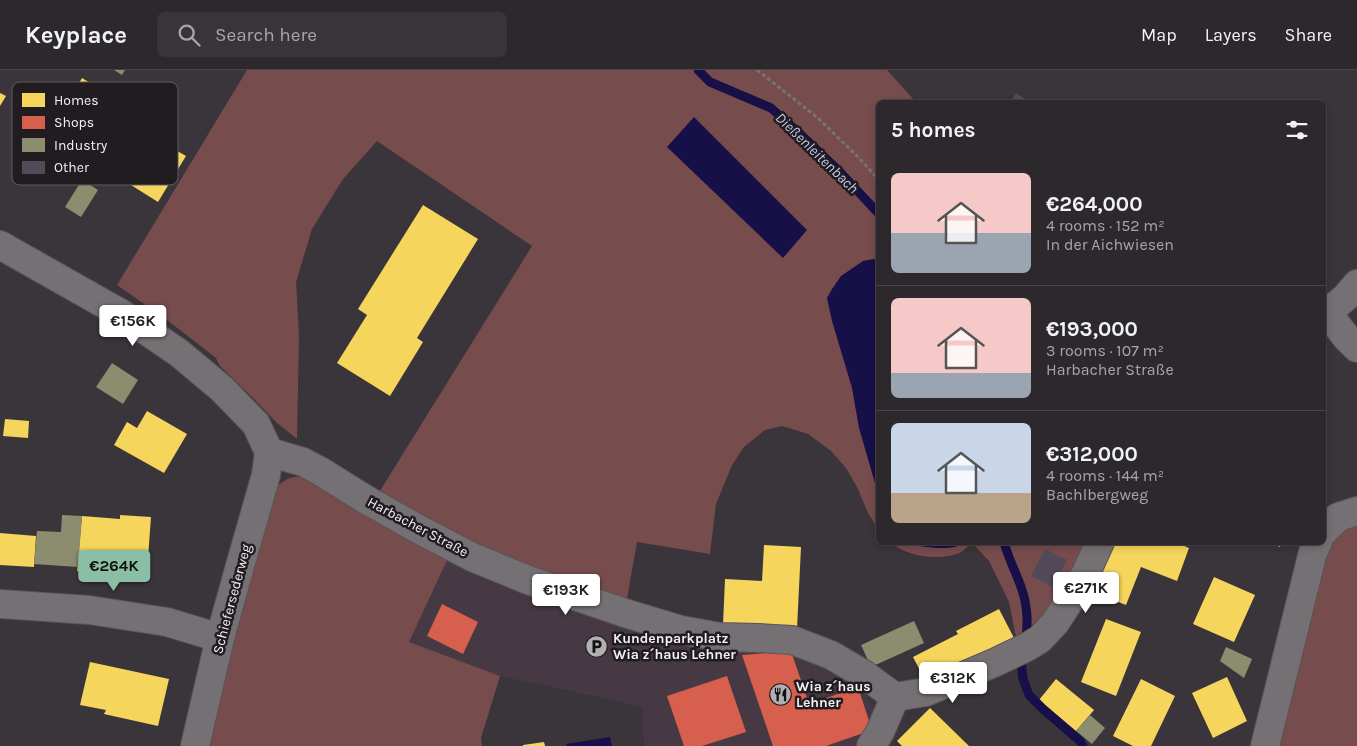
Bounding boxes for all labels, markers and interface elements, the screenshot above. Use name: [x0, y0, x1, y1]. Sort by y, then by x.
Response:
search box: [157, 12, 507, 57]
text: Keyplace: [25, 21, 127, 49]
icon: search: [175, 21, 203, 49]
text: Search here: [215, 24, 317, 46]
text: Map: [1141, 24, 1177, 46]
text: Layers: [1205, 24, 1257, 46]
text: Share: [1285, 24, 1332, 46]
legend: [12, 82, 178, 185]
text: Homes: [54, 92, 99, 109]
water label: Dießenleitenbach: [772, 109, 862, 197]
text: Shops: [54, 114, 94, 131]
icon: filters: [1283, 116, 1311, 144]
text: 5 homes: [891, 118, 976, 142]
text: Industry: [54, 137, 108, 154]
text: Other: [54, 159, 90, 176]
text: €264,000: [1046, 192, 1142, 216]
icon: home: [931, 193, 991, 253]
text: 4 rooms · 152 m²: [1046, 216, 1165, 235]
text: In der Aichwiesen: [1046, 235, 1174, 254]
pin: €156K: [98, 304, 168, 347]
text: €156K: [110, 311, 156, 330]
text: €193,000: [1046, 317, 1138, 341]
icon: home: [931, 318, 991, 378]
text: 3 rooms · 107 m²: [1046, 341, 1164, 360]
text: Harbacher Straße: [1046, 360, 1174, 379]
text: €312,000: [1046, 442, 1138, 466]
icon: home: [931, 443, 991, 503]
text: 4 rooms · 144 m²: [1046, 466, 1164, 485]
text: Bachlbergweg: [1046, 485, 1148, 504]
street label: Harbacher Straße: [365, 493, 471, 561]
street label: Schiefersederweg: [209, 542, 255, 656]
pin: €264K: [79, 550, 149, 592]
text: €264K: [89, 556, 139, 575]
pin: €271K: [1051, 572, 1121, 614]
pin: €193K: [531, 574, 601, 616]
text: €271K: [1064, 578, 1108, 597]
text: €193K: [543, 580, 589, 599]
place label: Kundenparkplatz Wia z´haus Lehner: [613, 630, 736, 663]
parking icon: Kundenparkplatz Wia z´haus Lehner: [585, 634, 609, 658]
pin: €312K: [918, 662, 988, 704]
text: €312K: [930, 668, 976, 687]
place label: Wia z´haus Lehner: [796, 678, 871, 711]
restaurant icon: Wia z´haus Lehner: [768, 682, 792, 706]

